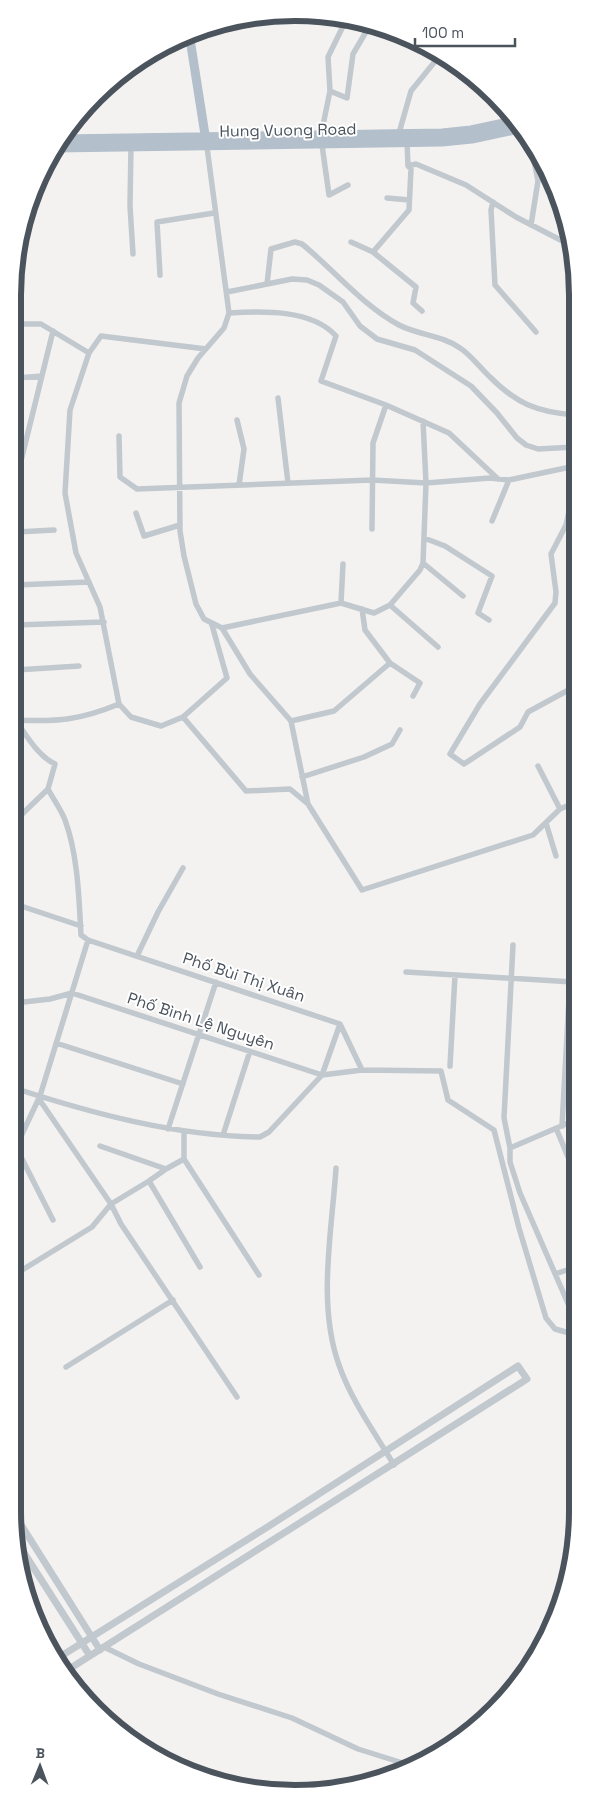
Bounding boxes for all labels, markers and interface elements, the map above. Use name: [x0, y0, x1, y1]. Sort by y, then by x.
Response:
scale bar: [415, 15, 515, 47]
text: 100 m: [422, 23, 464, 42]
street label: Hung Vuong Road: [219, 118, 357, 142]
street label: Phố Bùi Thị Xuân: [180, 947, 308, 1007]
street label: Phố Bình Lệ Nguyên: [125, 987, 277, 1055]
north arrow: [15, 1741, 65, 1791]
text: B: [35, 1744, 45, 1762]

